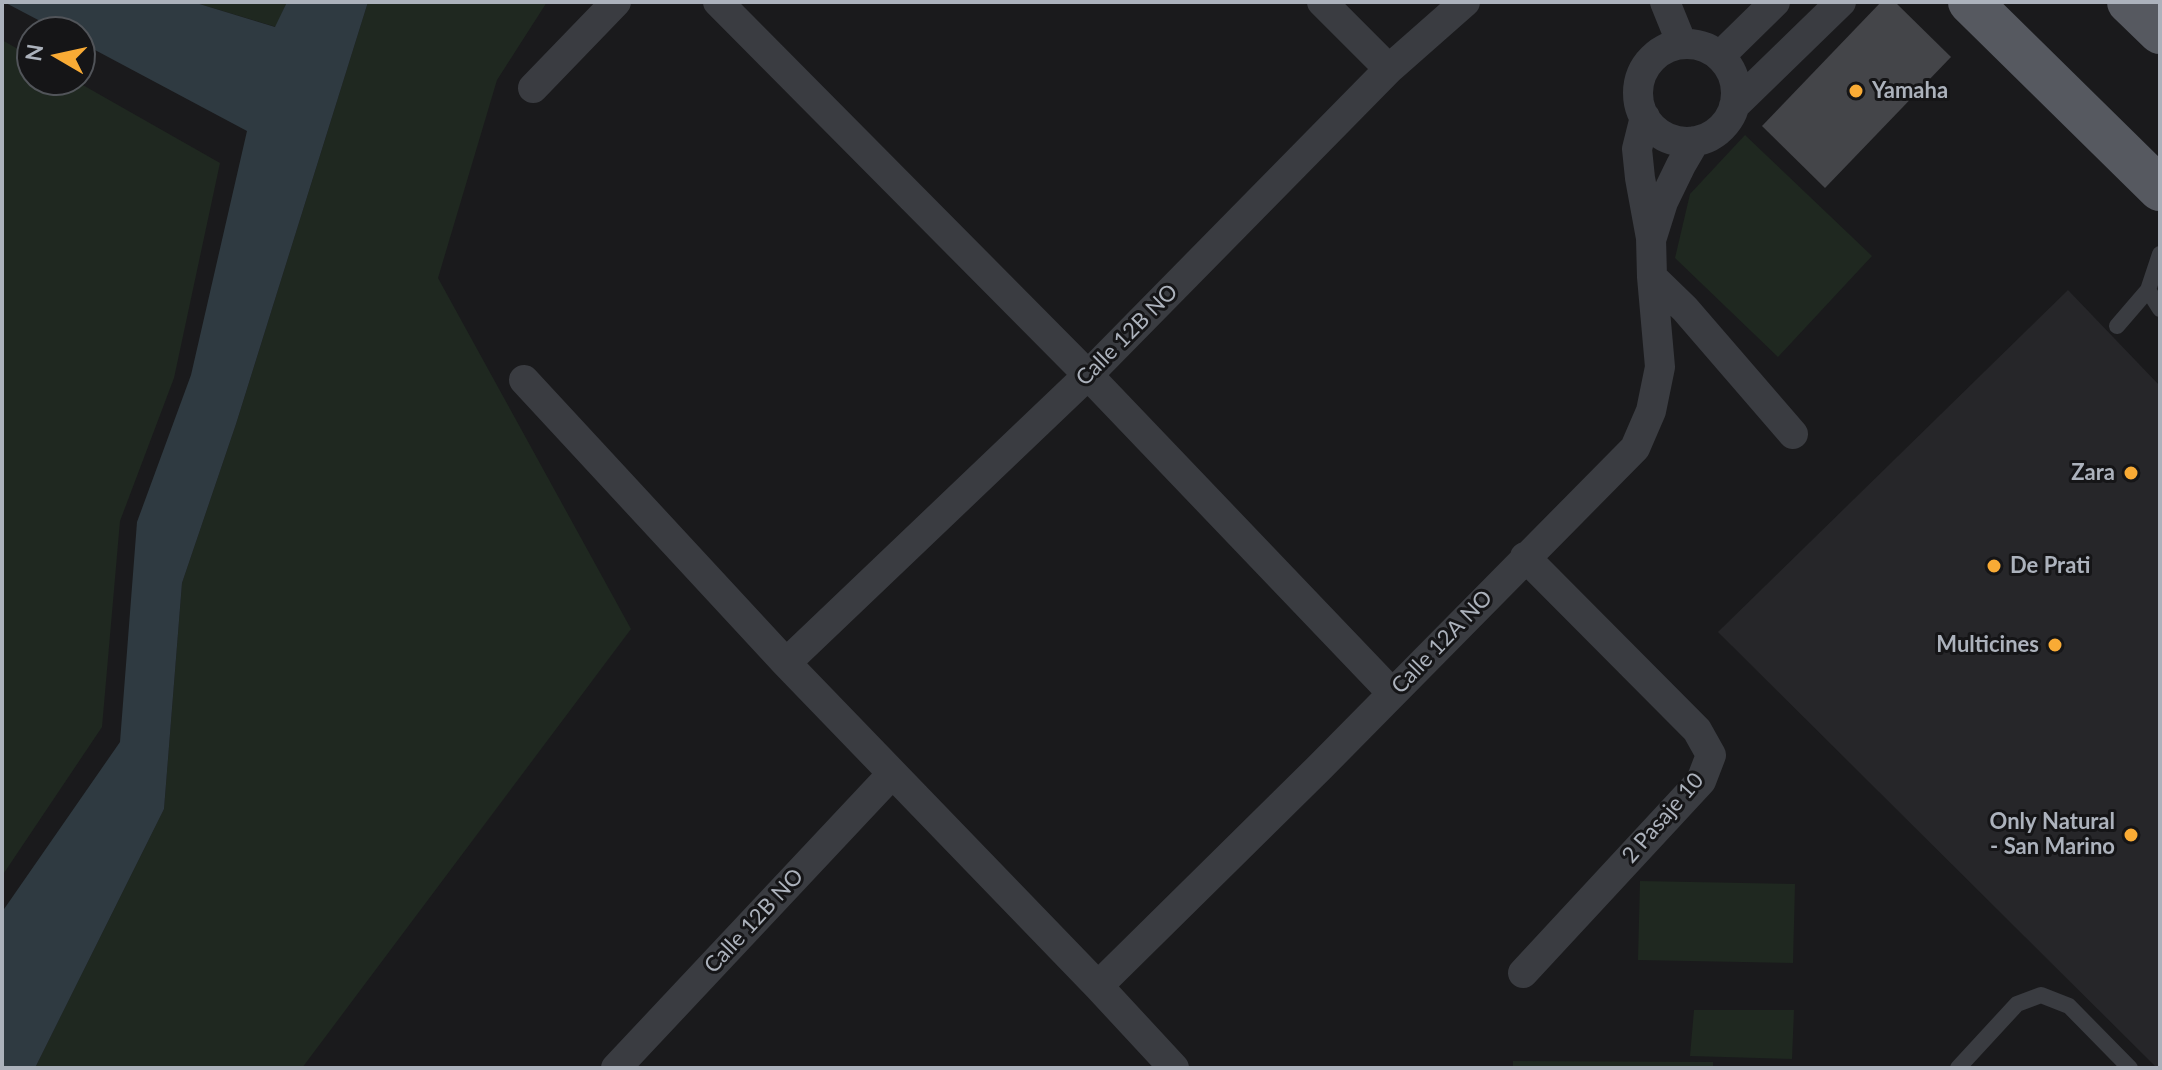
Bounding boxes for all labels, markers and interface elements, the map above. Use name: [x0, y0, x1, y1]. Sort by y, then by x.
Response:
north arrow: [16, 16, 96, 96]
text: N: [19, 42, 48, 63]
place label: Yamaha: [1872, 78, 1948, 104]
marker: Yamaha: [1847, 82, 1865, 100]
street label: Calle 12B NO: [1071, 279, 1183, 391]
place label: Zara: [2071, 460, 2115, 486]
marker: Zara: [2122, 464, 2140, 482]
place label: De Prati: [2010, 553, 2090, 579]
marker: De Prati: [1985, 557, 2003, 575]
street label: Calle 12A NO: [1386, 585, 1498, 699]
place label: Multicines: [1936, 632, 2039, 658]
marker: Multicines: [2046, 636, 2064, 654]
street label: 2 Pasaje 10: [1617, 768, 1709, 868]
place label: Only Natural - San Marino: [1990, 809, 2115, 860]
marker: Only Natural - San Marino: [2122, 826, 2140, 844]
street label: Calle 12B NO: [699, 863, 809, 979]

